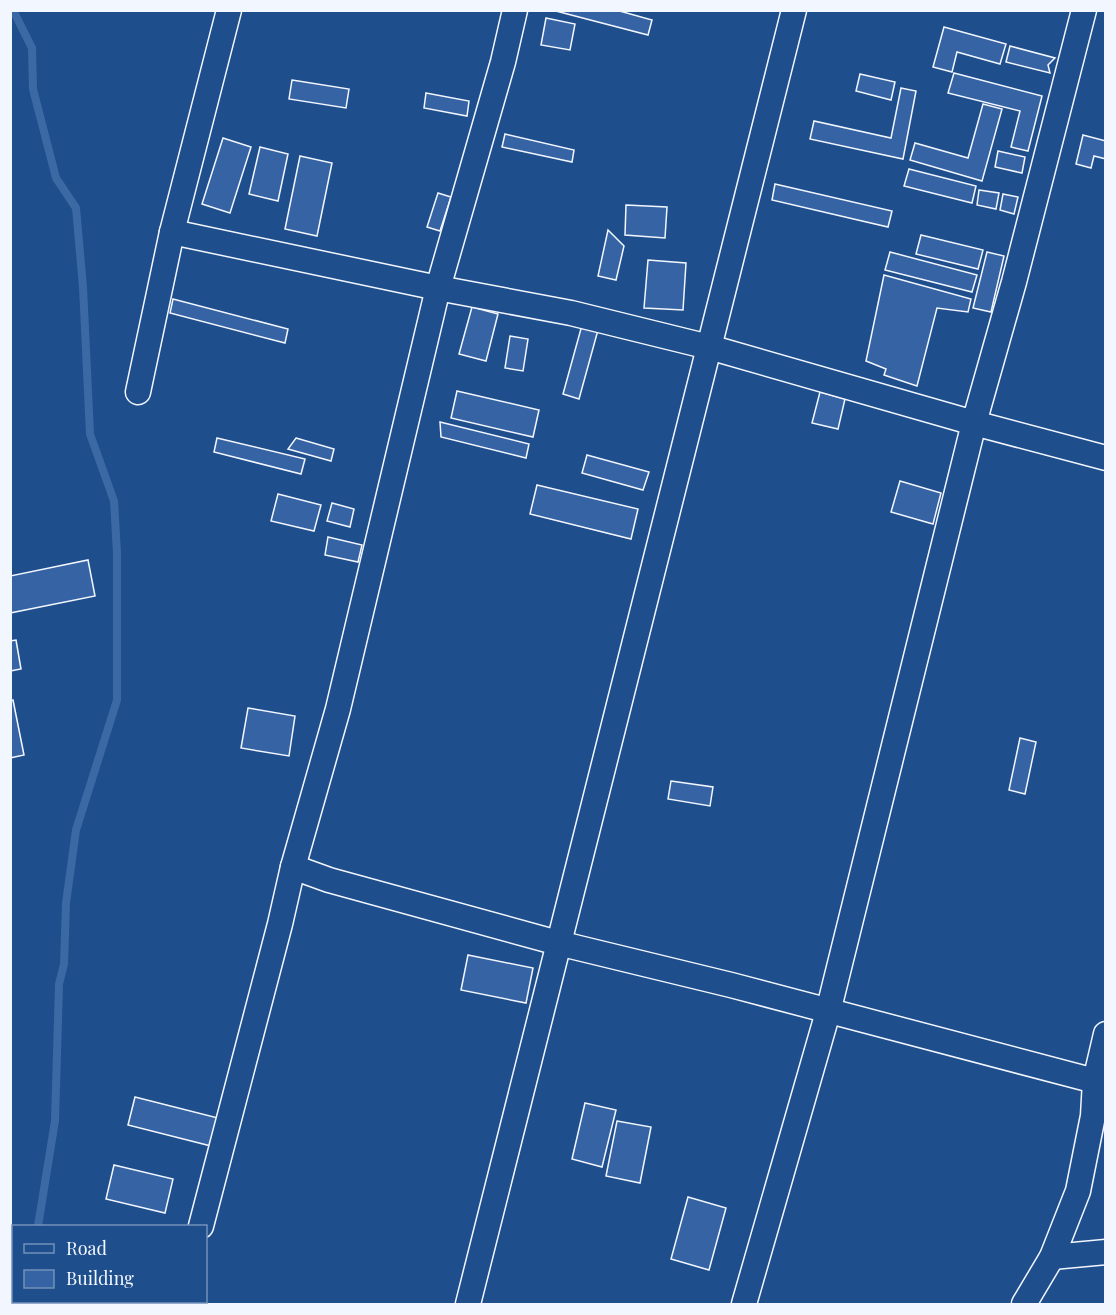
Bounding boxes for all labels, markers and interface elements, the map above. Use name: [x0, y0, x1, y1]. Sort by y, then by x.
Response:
legend: [12, 1225, 207, 1303]
text: Road: [66, 1236, 107, 1260]
text: Building: [66, 1266, 134, 1290]

